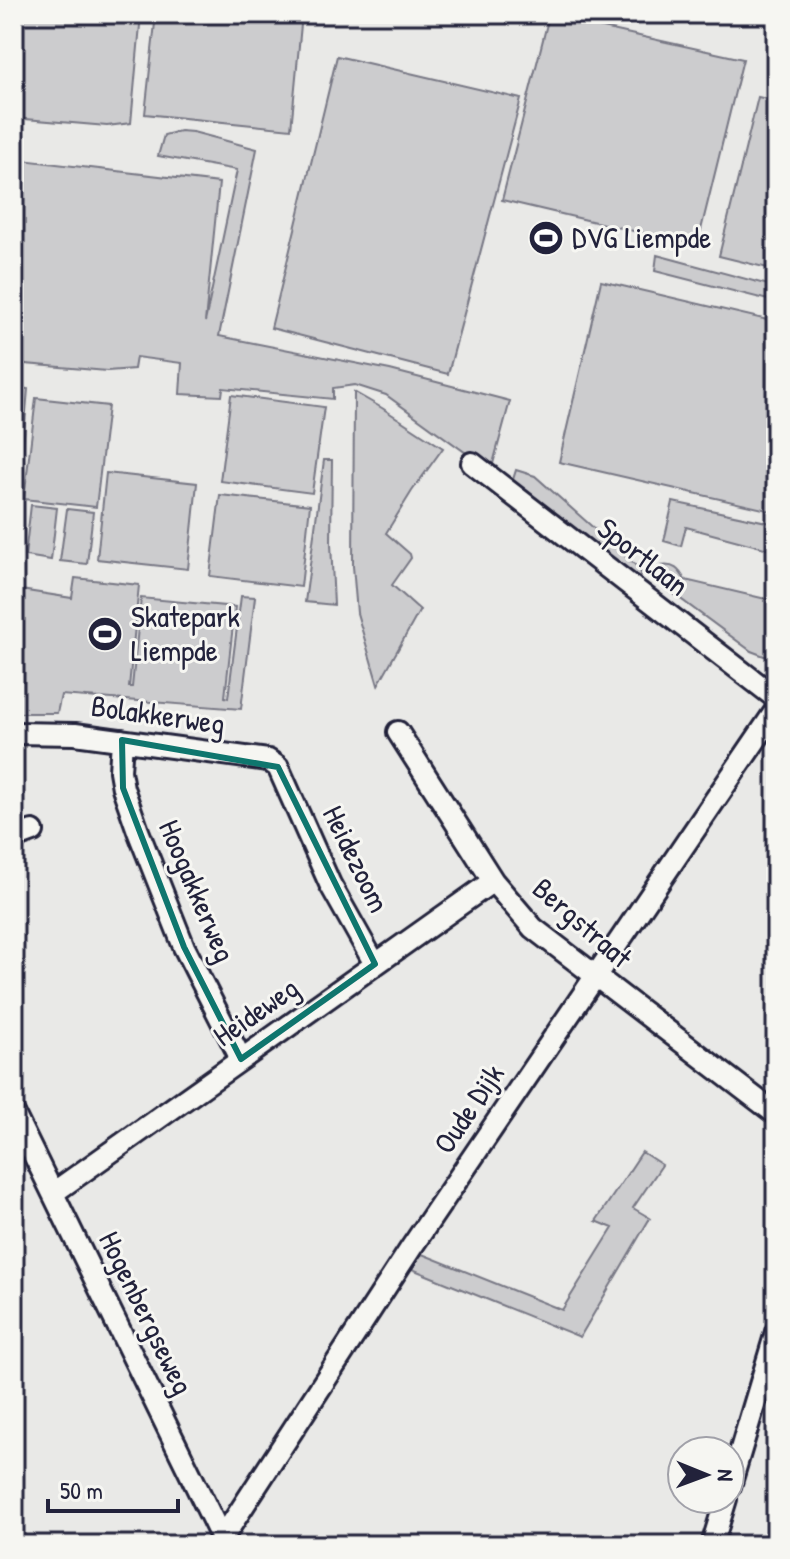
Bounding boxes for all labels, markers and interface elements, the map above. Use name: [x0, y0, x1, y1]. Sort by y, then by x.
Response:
place label: DVG Liempde: [572, 217, 711, 257]
sports icon: DVG Liempde: [527, 219, 565, 257]
street label: Sportlaan: [590, 508, 698, 604]
place label: Skatepark Liempde: [131, 596, 240, 670]
sports icon: Skatepark Liempde: [86, 615, 124, 653]
street label: Bolakkerweg: [89, 685, 228, 743]
street label: Heidezoom: [314, 799, 400, 918]
street label: Hoogakkerweg: [150, 813, 246, 968]
street label: Bergstraat: [525, 868, 641, 977]
street label: Heideweg: [205, 967, 306, 1055]
street label: Oude Dijk: [424, 1056, 513, 1161]
street label: Hogenbergseweg: [90, 1224, 204, 1401]
north arrow: [666, 1435, 746, 1515]
scale bar: [48, 1463, 178, 1513]
text: N: [711, 1469, 741, 1482]
text: 50 m: [60, 1474, 103, 1506]

